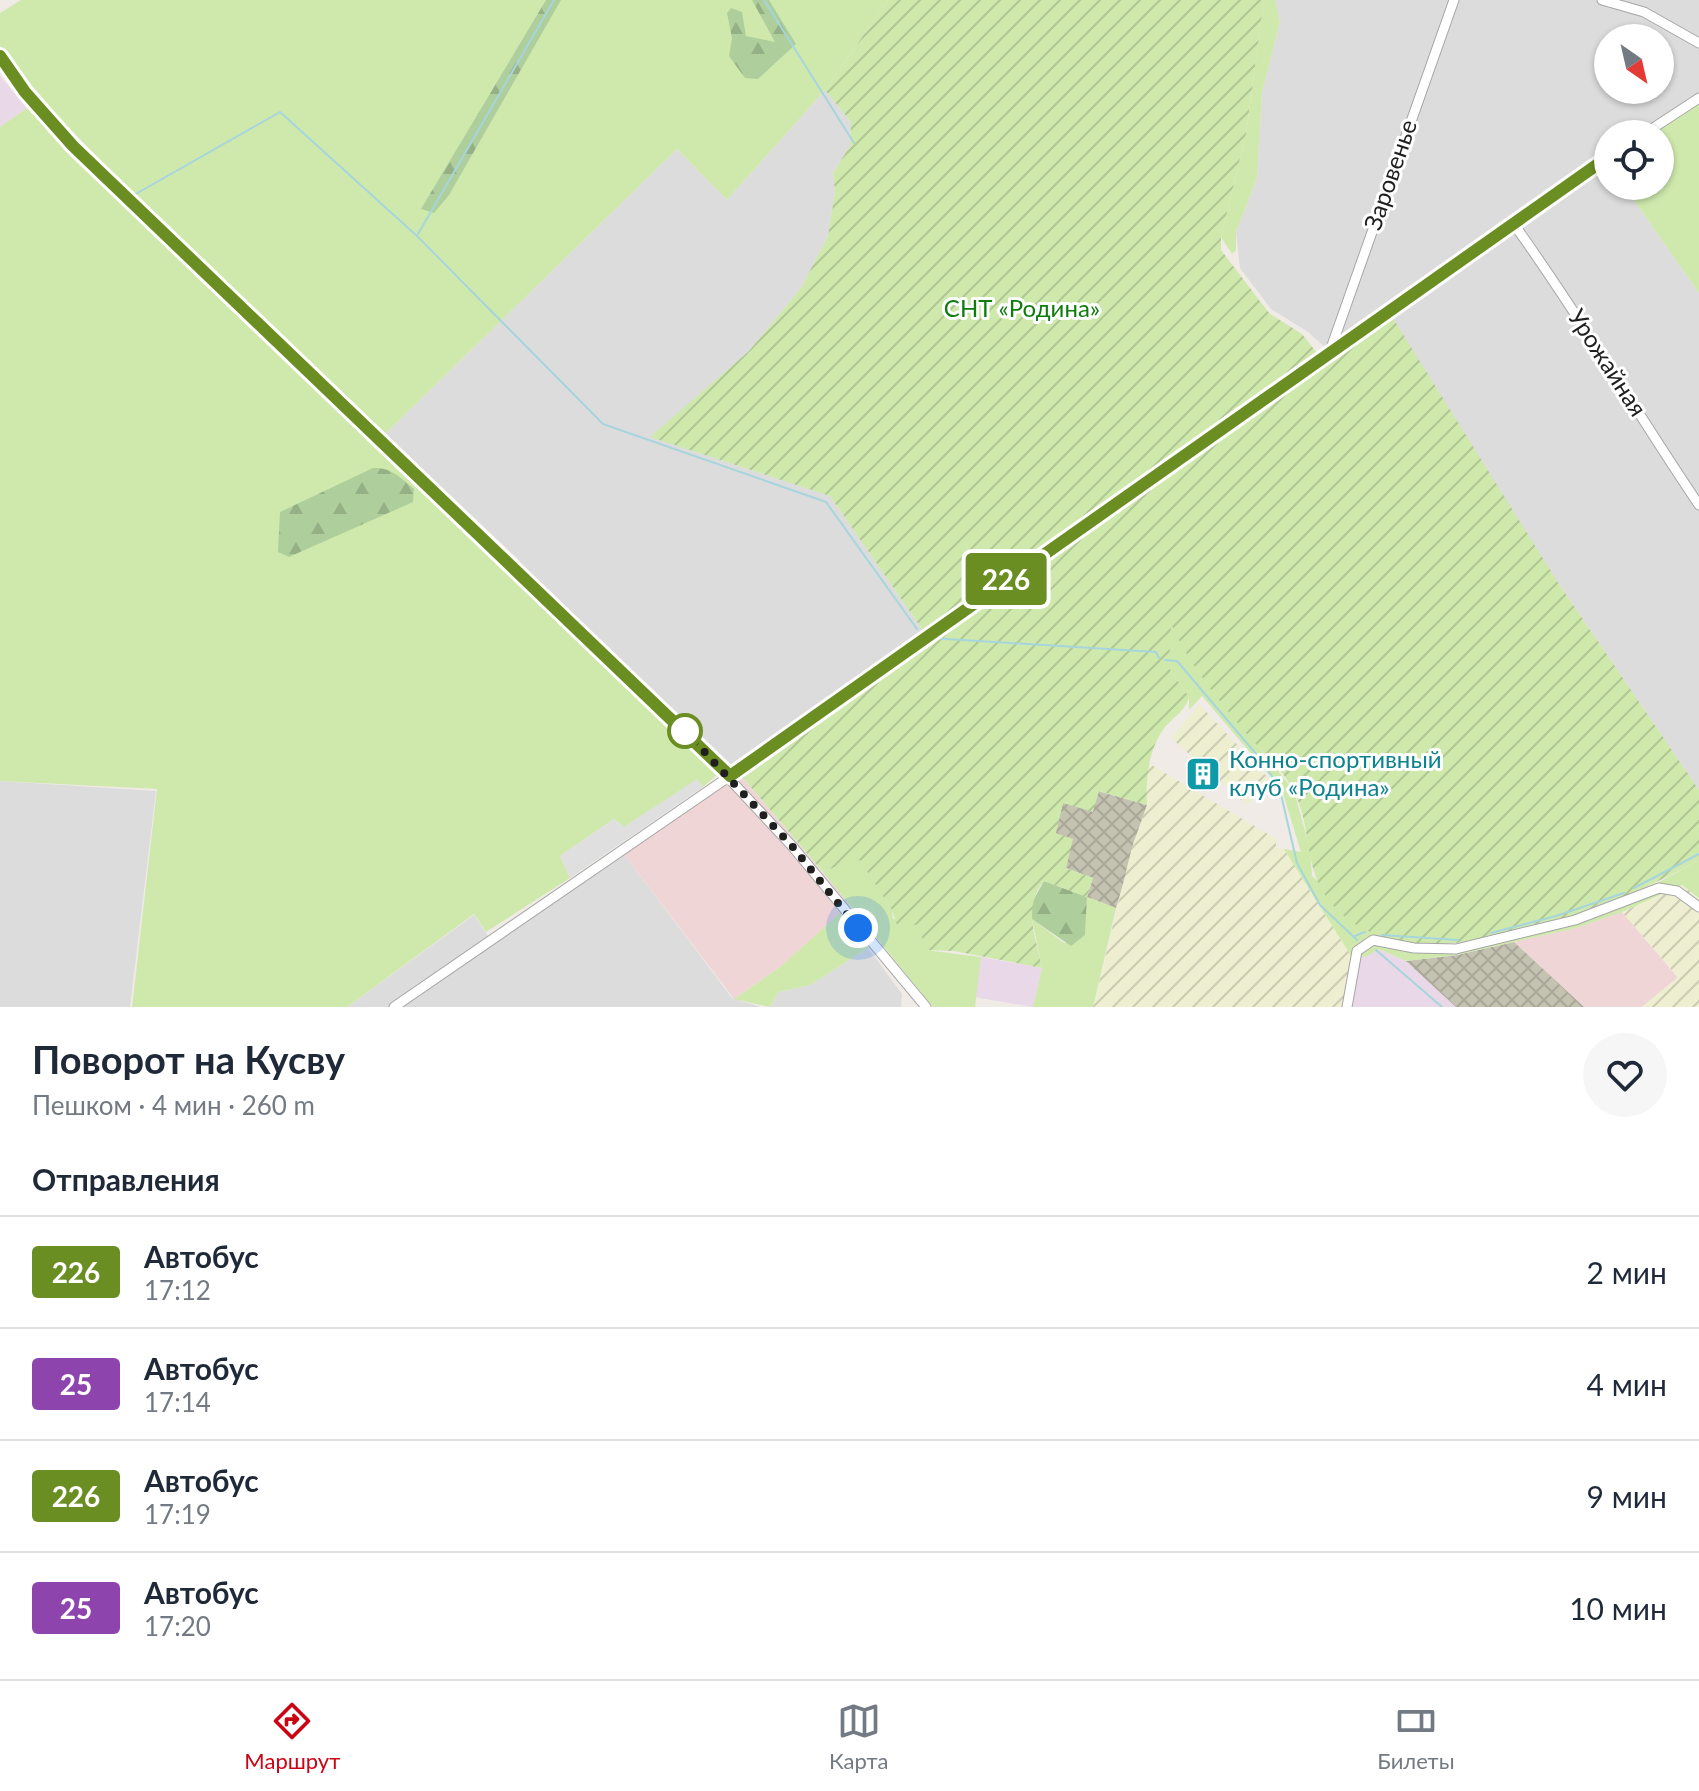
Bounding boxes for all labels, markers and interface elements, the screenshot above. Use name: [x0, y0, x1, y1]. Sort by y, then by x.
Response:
north arrow: [1594, 24, 1674, 104]
map controls: [1594, 24, 1674, 200]
street label: Заровенье: [1357, 115, 1422, 234]
button: locate: [1594, 120, 1674, 200]
park label: СНТ «Родина»: [944, 293, 1100, 322]
street label: Урожайная: [1563, 303, 1654, 421]
line badge: 226: [960, 553, 1052, 605]
text: 226: [982, 562, 1030, 596]
unlabelled marker: [668, 714, 702, 748]
place label: Конно-спортивный клуб «Родина»: [1229, 744, 1442, 801]
building icon: Конно-спортивный клуб «Родина»: [1184, 755, 1222, 793]
your location: [838, 908, 878, 948]
button: heart: [1583, 1033, 1667, 1117]
text: Поворот на Кусву: [32, 1036, 345, 1082]
text: Пешком · 4 мин · 260 m: [32, 1089, 315, 1121]
text: Отправления: [32, 1161, 220, 1197]
text: Автобус: [144, 1238, 259, 1274]
text: 2 мин: [1587, 1254, 1667, 1290]
text: 226: [52, 1255, 100, 1289]
text: 17:12: [144, 1274, 211, 1306]
text: Автобус: [144, 1350, 259, 1386]
text: 4 мин: [1587, 1366, 1667, 1402]
text: 25: [60, 1367, 92, 1401]
text: 17:14: [144, 1386, 211, 1418]
text: Автобус: [144, 1462, 259, 1498]
text: 9 мин: [1587, 1478, 1667, 1514]
text: 226: [52, 1479, 100, 1513]
text: 17:19: [144, 1498, 211, 1530]
text: Автобус: [144, 1574, 259, 1610]
text: 10 мин: [1569, 1590, 1667, 1626]
text: 25: [60, 1591, 92, 1625]
text: 17:20: [144, 1610, 211, 1642]
tab: Маршрут: [244, 1699, 340, 1774]
tab: Карта: [829, 1699, 888, 1774]
tab: Билеты: [1377, 1699, 1455, 1774]

